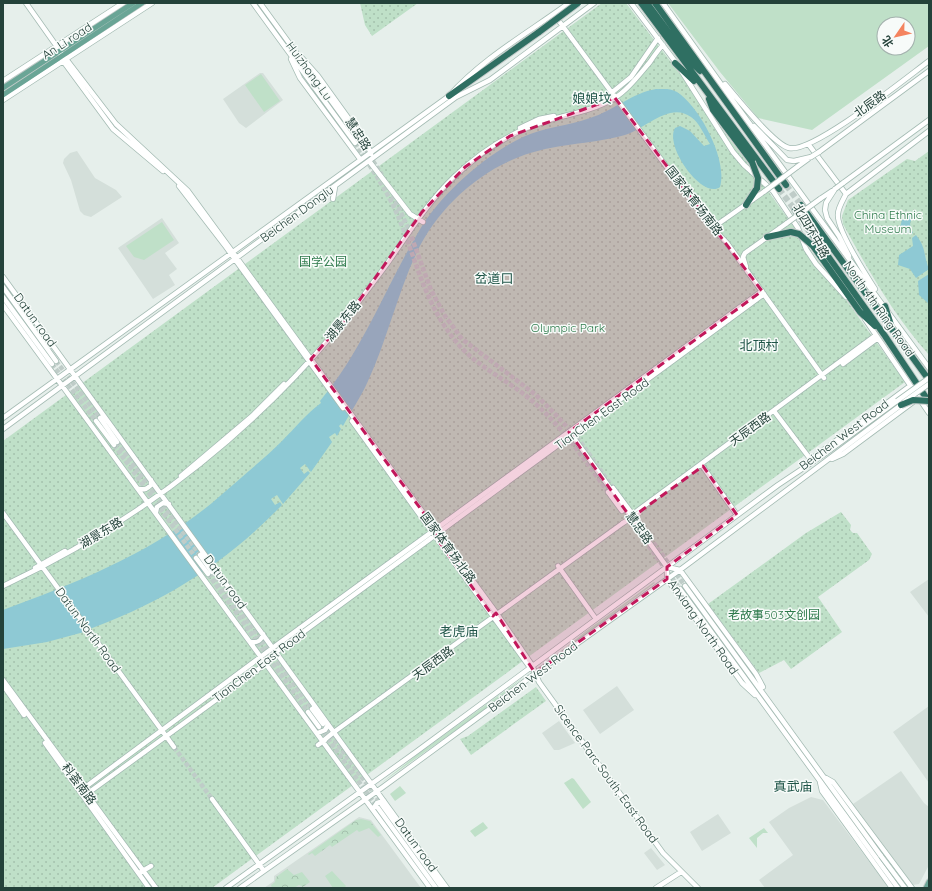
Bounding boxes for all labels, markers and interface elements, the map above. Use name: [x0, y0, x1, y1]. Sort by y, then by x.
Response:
north arrow: [876, 16, 916, 56]
street label: An Li road: [39, 19, 94, 62]
text: 北: [879, 33, 897, 50]
street label: Huizhong Lu: [283, 38, 336, 103]
street label: 北辰路: [851, 87, 889, 120]
district label: 娘娘坟: [572, 90, 612, 106]
street label: 慧忠路: [342, 115, 375, 153]
street label: 国家体育场南路: [663, 163, 726, 238]
street label: Beichen Donglu: [257, 182, 336, 245]
street label: 北四环中路: [790, 201, 833, 260]
park label: China Ethnic Museum: [854, 207, 922, 236]
park label: 国学公园: [299, 254, 347, 269]
street label: North 4th Ring Road: [841, 258, 918, 359]
district label: 岔道口: [474, 270, 514, 286]
street label: Datun road: [11, 290, 60, 350]
street label: 湖景东路: [322, 297, 364, 344]
park label: Olympic Park: [531, 320, 605, 335]
district label: 北顶村: [739, 337, 779, 353]
street label: TianChen East Road: [552, 374, 652, 453]
street label: Beichen West Road: [796, 396, 891, 473]
street label: 天辰西路: [726, 408, 774, 449]
street label: 国家体育场北路: [418, 509, 479, 586]
street label: 慧忠路: [623, 509, 656, 547]
street label: 湖景东路: [76, 514, 125, 551]
street label: Datun road: [201, 552, 250, 612]
street label: Anxiang North Road: [665, 576, 742, 677]
street label: Datun North Road: [52, 584, 124, 675]
park label: 老故事503文创园: [728, 607, 820, 622]
district label: 老虎庙: [439, 623, 479, 639]
street label: TianChen East Road: [209, 626, 308, 705]
street label: Beichen West Road: [485, 638, 580, 715]
street label: 天辰西路: [409, 642, 457, 683]
street label: Sicence Parc South, East Road: [551, 701, 662, 846]
street label: 科荟南路: [59, 760, 100, 807]
district label: 真武庙: [773, 778, 813, 794]
street label: Datun road: [392, 815, 441, 875]

